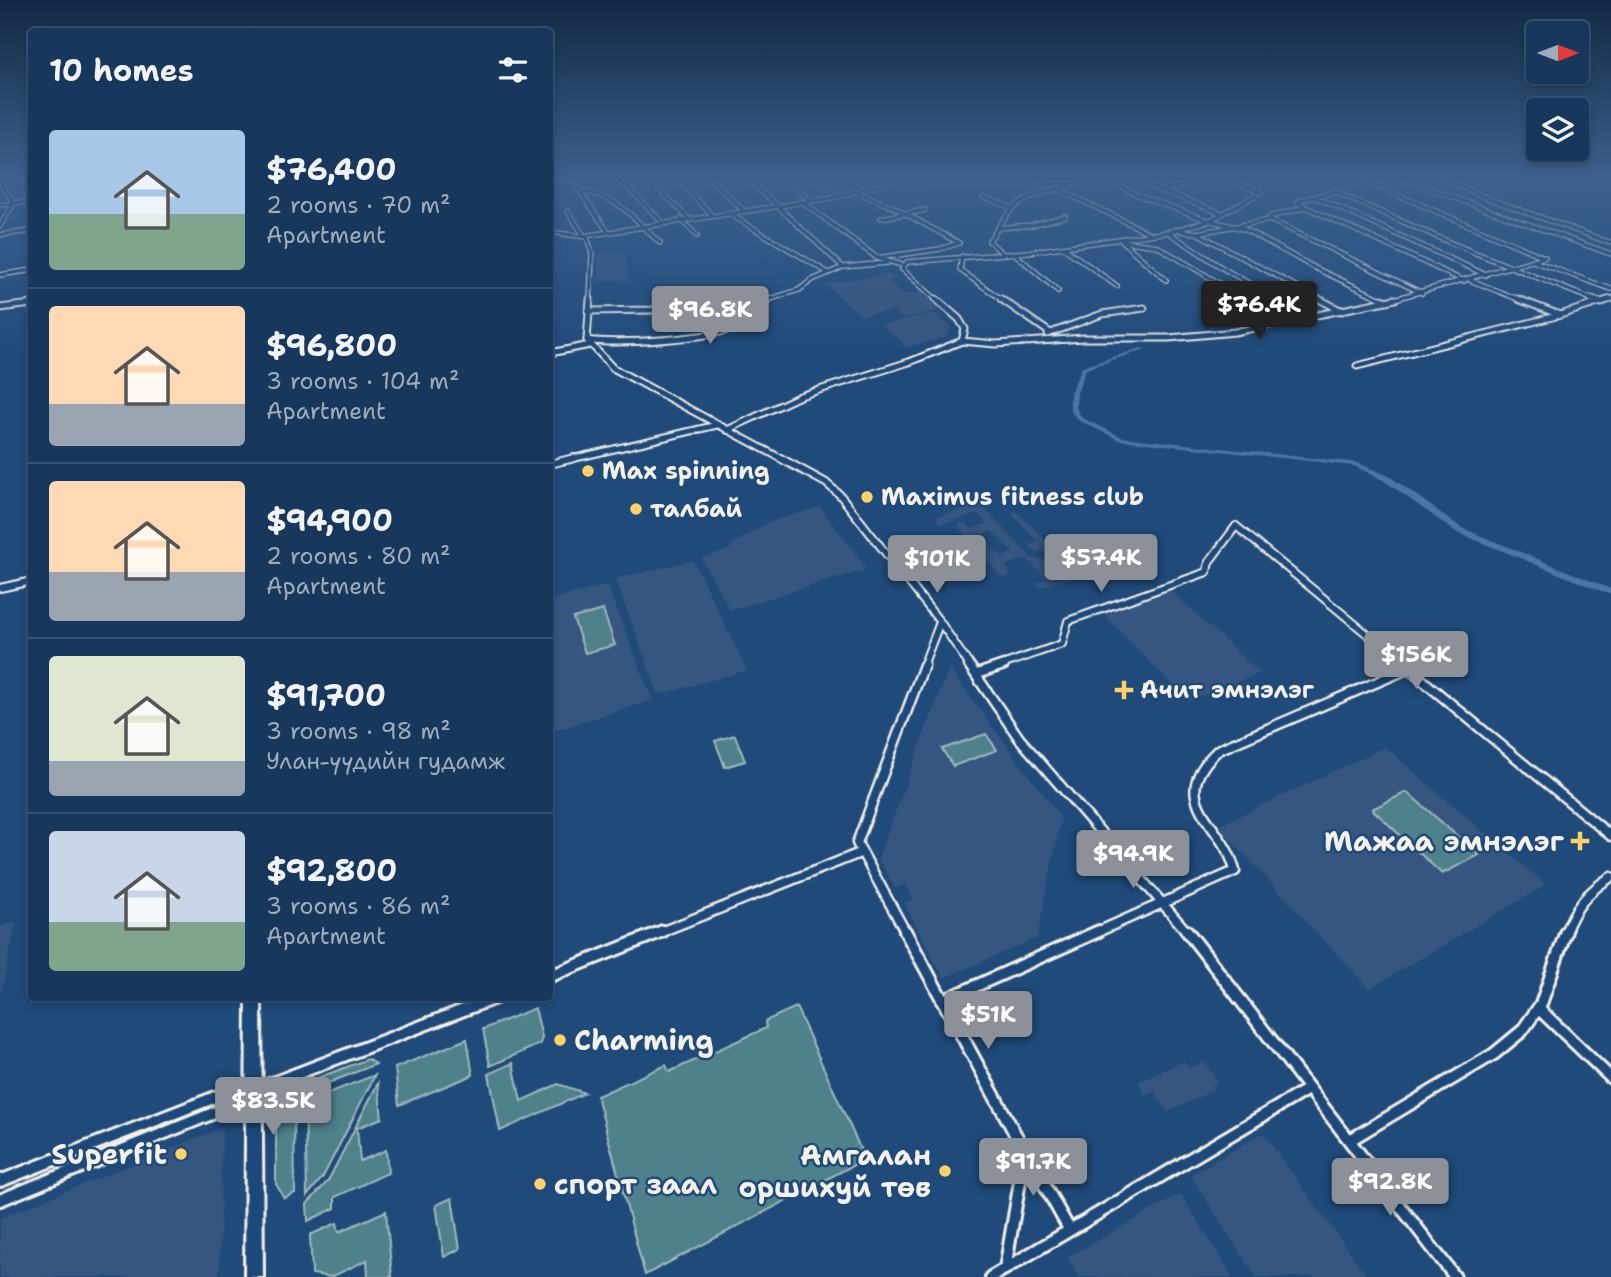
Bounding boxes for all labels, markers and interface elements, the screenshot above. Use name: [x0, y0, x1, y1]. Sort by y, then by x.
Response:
north arrow: [1526, 21, 1589, 84]
map controls: [1526, 21, 1589, 161]
text: 10 homes: [49, 50, 194, 91]
icon: filters: [494, 51, 532, 89]
button: layers: [1526, 98, 1589, 161]
text: $76,400: [266, 149, 397, 190]
icon: home: [105, 158, 189, 242]
text: 2 rooms · 70 m²: [266, 190, 451, 220]
text: Apartment: [266, 220, 386, 250]
pin: $76.4K: [1202, 282, 1316, 341]
pin: $96.8K: [653, 286, 767, 346]
text: $76.4K: [1217, 289, 1301, 319]
text: $96.8K: [668, 294, 752, 324]
text: $96,800: [266, 325, 397, 366]
icon: home: [105, 334, 189, 418]
text: 3 rooms · 104 m²: [266, 366, 459, 396]
text: Apartment: [266, 396, 386, 426]
place label: Max spinning: [602, 455, 770, 487]
marker: Max spinning: [580, 463, 596, 479]
place label: Maximus fitness club: [881, 481, 1144, 513]
marker: Maximus fitness club: [859, 489, 875, 505]
place label: талбай: [650, 493, 743, 525]
text: $94,900: [266, 500, 393, 541]
marker: талбай: [628, 501, 644, 517]
icon: home: [105, 509, 189, 593]
pin: $57.4K: [1044, 534, 1158, 594]
pin: $101K: [888, 536, 986, 595]
text: 2 rooms · 80 m²: [266, 541, 451, 571]
text: $57.4K: [1060, 542, 1142, 572]
text: $101K: [904, 543, 970, 573]
text: Apartment: [266, 571, 386, 601]
pin: $156K: [1367, 632, 1465, 691]
text: $156K: [1380, 639, 1452, 669]
place label: Ачит эмнэлэг: [1140, 674, 1315, 706]
text: $91,700: [266, 675, 386, 716]
marker: Ачит эмнэлэг: [1114, 680, 1134, 700]
icon: home: [105, 684, 189, 768]
text: 3 rooms · 98 m²: [266, 716, 451, 746]
text: Улан-үүдийн гудамж: [266, 746, 505, 776]
place label: Maжаа эмнэлэг: [1324, 822, 1565, 860]
pin: $94.9K: [1076, 830, 1190, 890]
marker: Maжаа эмнэлэг: [1570, 831, 1590, 851]
text: $94.9K: [1092, 838, 1174, 868]
text: $92,800: [266, 850, 397, 891]
icon: home: [105, 859, 189, 943]
text: 3 rooms · 86 m²: [266, 891, 451, 921]
text: Apartment: [266, 921, 386, 951]
pin: $51K: [947, 992, 1029, 1051]
text: $51K: [960, 999, 1016, 1029]
place label: Charming: [574, 1021, 714, 1059]
marker: Charming: [552, 1032, 568, 1048]
pin: $83.5K: [216, 1078, 330, 1137]
text: $83.5K: [231, 1085, 315, 1115]
place label: Superfit: [51, 1135, 167, 1173]
place label: Амгалан оршихуй төв: [739, 1136, 931, 1206]
pin: $91.7K: [976, 1138, 1090, 1198]
marker: Superfit: [173, 1146, 189, 1162]
text: $91.7K: [995, 1146, 1071, 1176]
pin: $92.8K: [1333, 1158, 1447, 1218]
marker: Амгалан оршихуй төв: [937, 1163, 953, 1179]
place label: спорт заал: [554, 1165, 717, 1203]
text: $92.8K: [1348, 1166, 1432, 1196]
marker: спорт заал: [532, 1176, 548, 1192]

